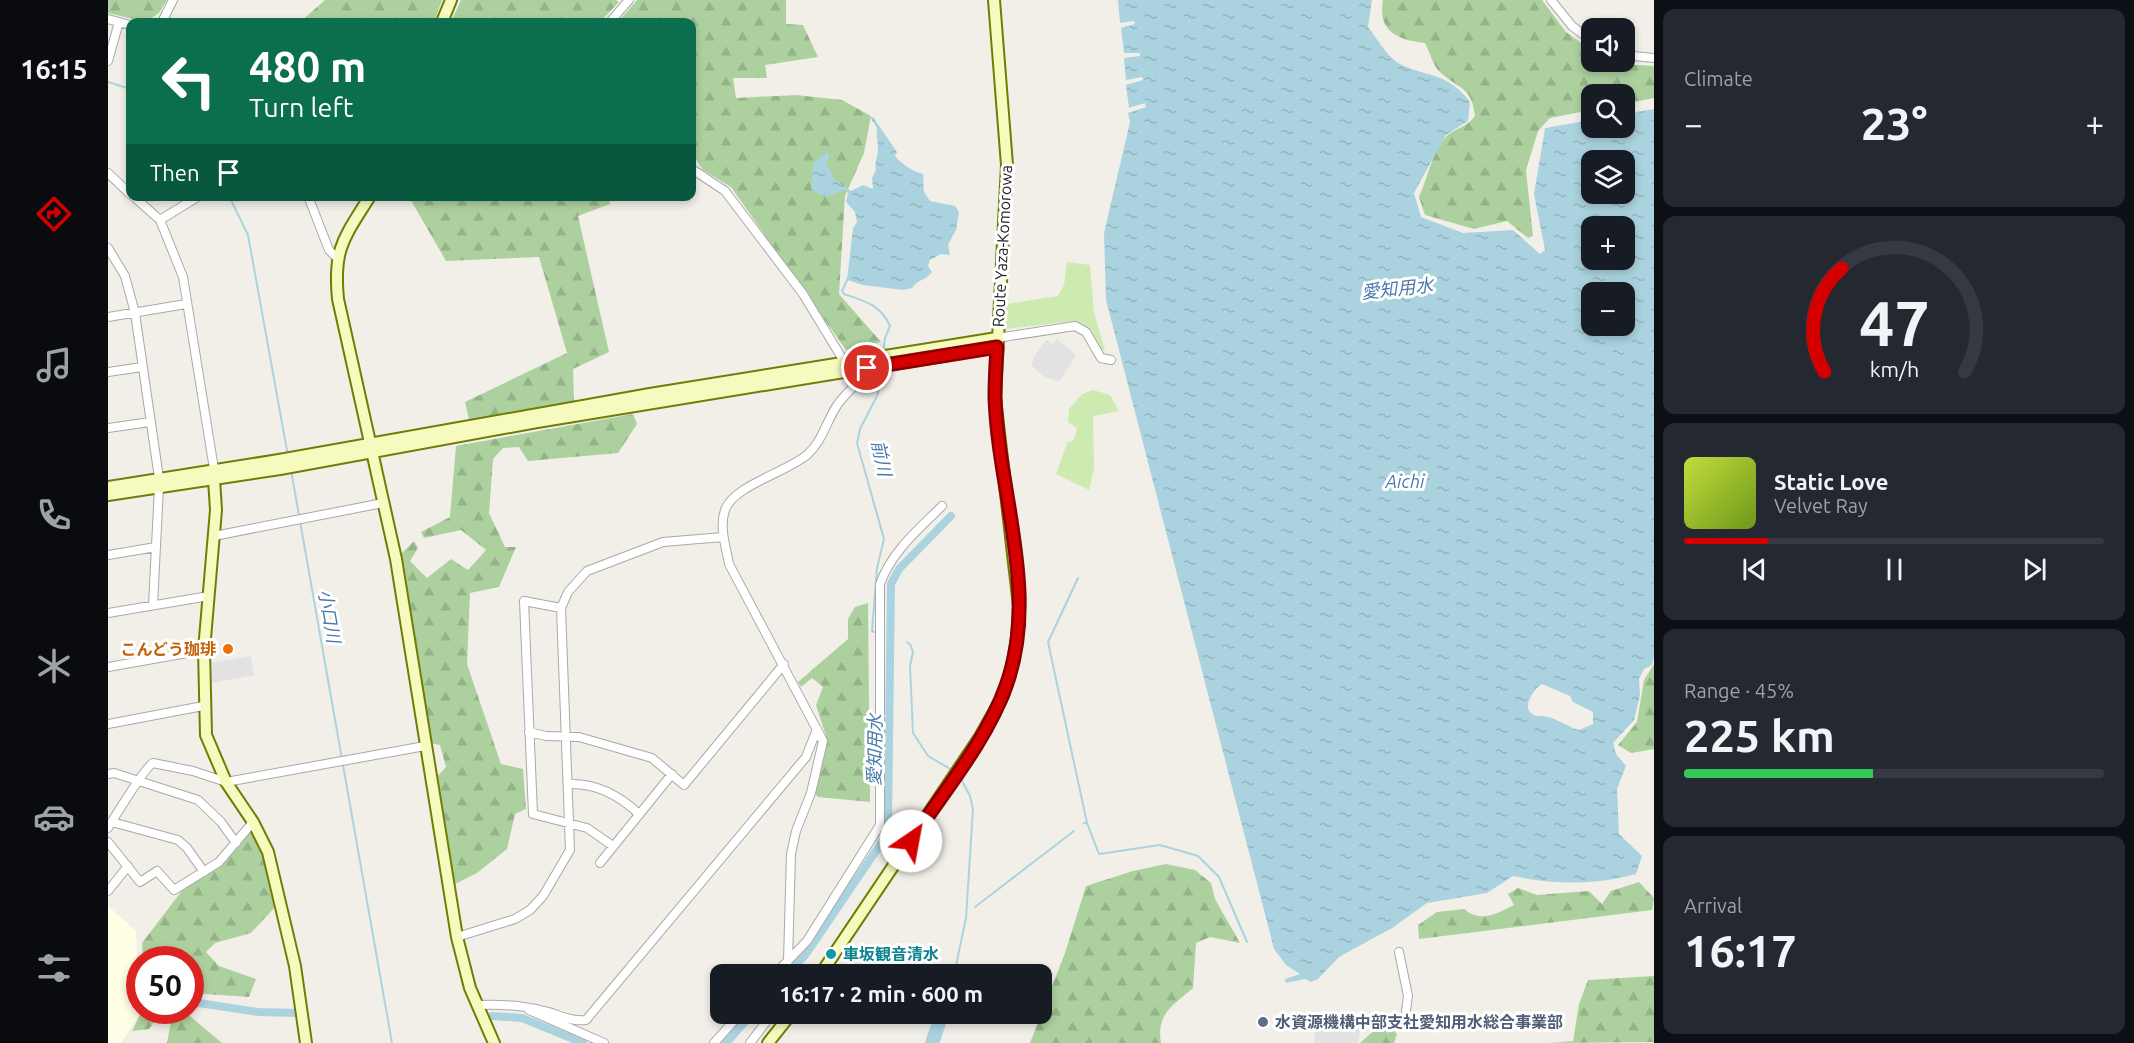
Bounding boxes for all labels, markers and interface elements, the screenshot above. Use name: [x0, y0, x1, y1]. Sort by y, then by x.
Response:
map controls: [1581, 18, 1635, 336]
button: sound: [1581, 18, 1635, 72]
icon: left: [150, 42, 228, 120]
text: 480 m: [249, 43, 366, 90]
text: 16:15: [20, 54, 88, 84]
text: Climate: [1684, 67, 1753, 90]
button: search: [1581, 84, 1635, 138]
text: Turn left: [249, 92, 353, 122]
text: 23°: [1861, 98, 1927, 149]
text: −: [1684, 105, 1703, 142]
text: +: [2085, 105, 2104, 142]
button: layers: [1581, 150, 1635, 204]
icon: arrive: [212, 156, 245, 189]
text: Then: [150, 160, 200, 185]
street label: Route Yaza-Komorowa: [989, 164, 1015, 328]
icon: directions: [33, 193, 75, 235]
button: +: [1581, 216, 1635, 270]
water label: 愛知用水: [1360, 274, 1436, 302]
button: −: [1581, 282, 1635, 336]
text: 47: [1859, 288, 1929, 358]
pin: [841, 342, 892, 393]
icon: music: [33, 344, 75, 386]
icon: arrive: [850, 351, 883, 384]
text: km/h: [1869, 357, 1919, 381]
water label: 前川: [868, 438, 896, 480]
text: Static Love: [1774, 469, 1889, 494]
water label: Aichi: [1385, 471, 1425, 491]
icon: phone: [33, 494, 75, 536]
text: Velvet Ray: [1774, 494, 1868, 517]
icon: previous: [1738, 553, 1771, 586]
icon: pause: [1878, 553, 1911, 586]
icon: next: [2018, 553, 2051, 586]
water label: 小口川: [315, 588, 345, 646]
place label: こんどう珈琲: [120, 640, 216, 658]
marker: こんどう珈琲: [221, 642, 235, 656]
icon: climate: [33, 645, 75, 687]
text: Range · 45%: [1684, 679, 1794, 702]
text: 225 km: [1684, 710, 1835, 761]
water label: 愛知用水: [863, 712, 885, 786]
icon: car: [33, 796, 75, 838]
position arrow: [879, 809, 943, 873]
text: Arrival: [1684, 894, 1742, 917]
text: 16:17: [1684, 925, 1797, 976]
place label: 車坂観音清水: [843, 945, 939, 963]
speed limit sign: 50: [126, 946, 204, 1024]
icon: filters: [33, 947, 75, 989]
marker: 車坂観音清水: [824, 947, 838, 961]
text: 16:17 · 2 min · 600 m: [779, 981, 983, 1006]
place label: 水資源機構中部支社愛知用水総合事業部: [1275, 1013, 1563, 1031]
marker: 水資源機構中部支社愛知用水総合事業部: [1256, 1015, 1270, 1029]

